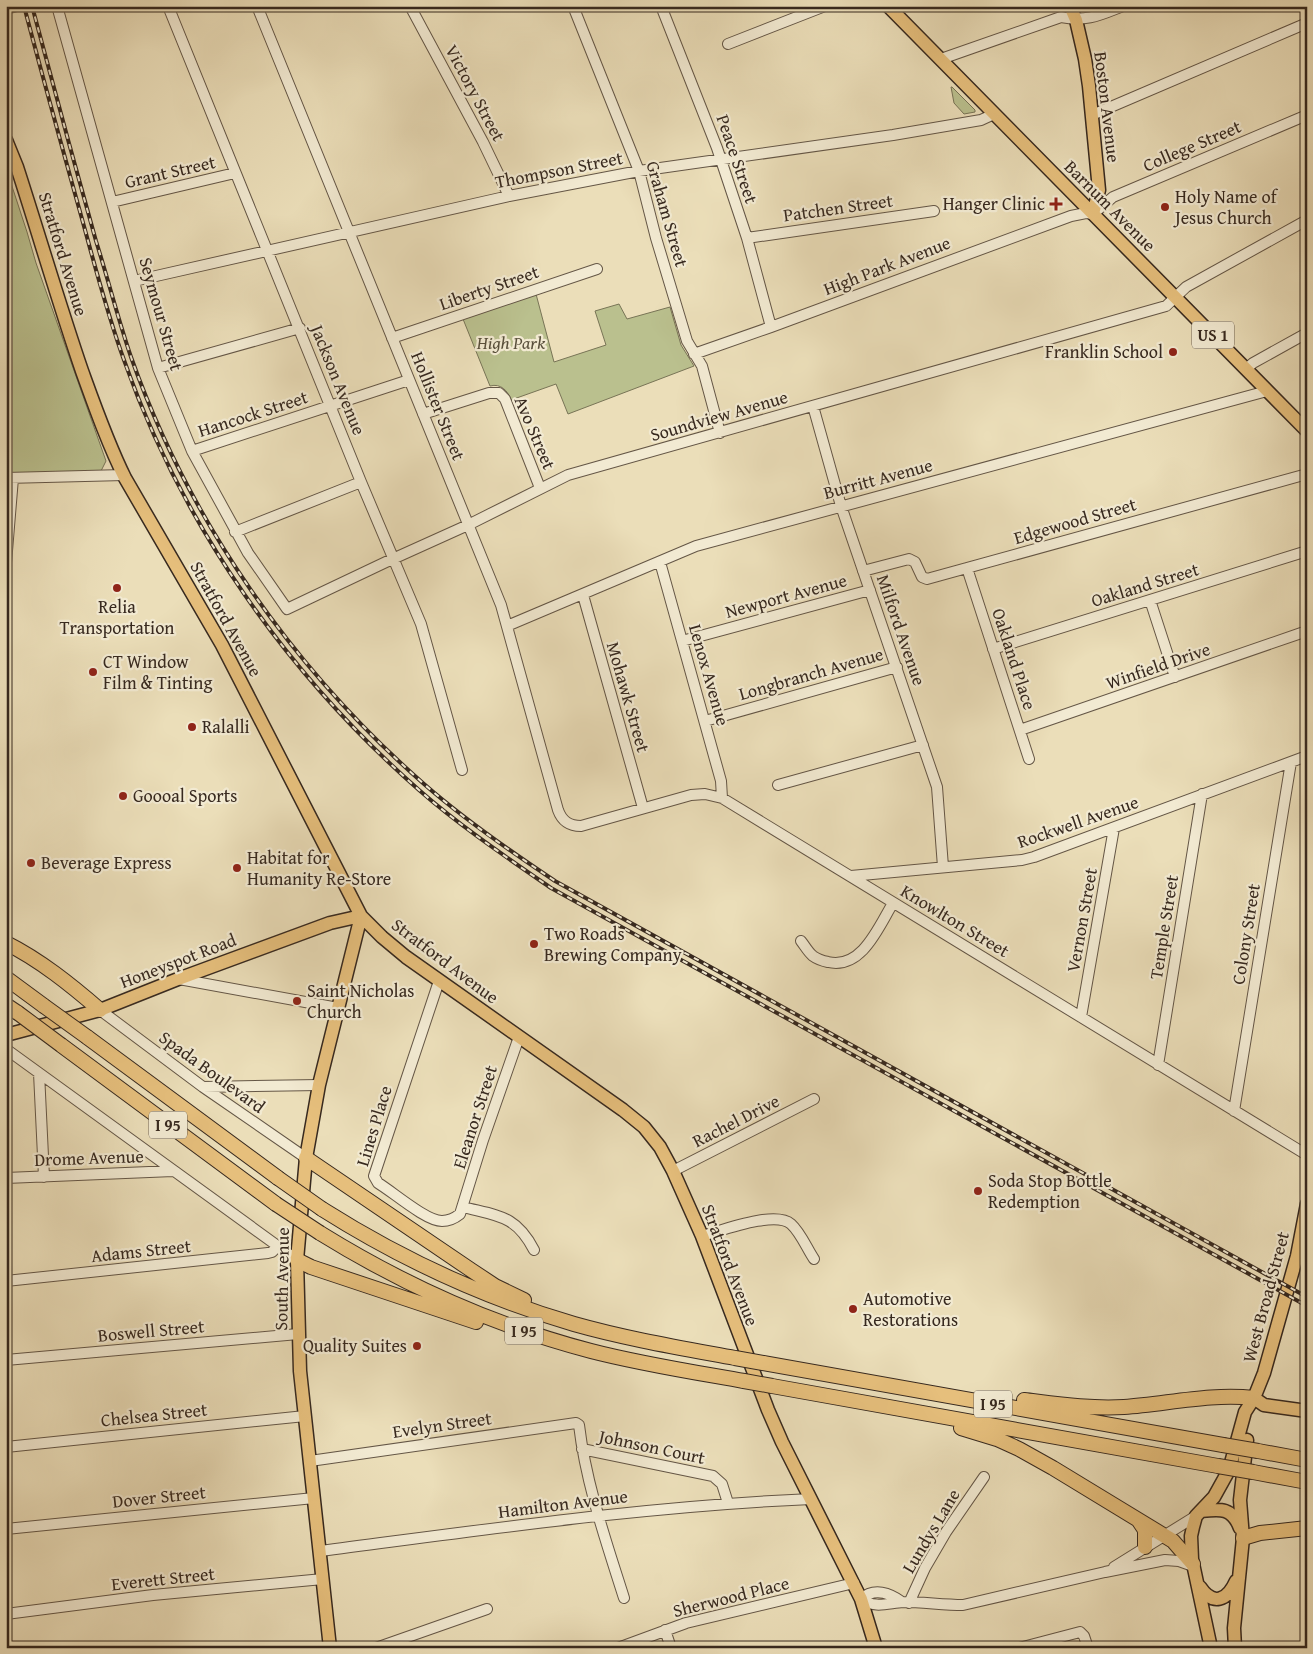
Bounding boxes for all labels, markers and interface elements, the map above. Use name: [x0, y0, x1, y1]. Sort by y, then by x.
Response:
street label: Victory Street: [439, 40, 513, 147]
street label: Boston Avenue: [1087, 50, 1128, 164]
street label: Peace Street: [710, 111, 766, 208]
street label: College Street: [1138, 112, 1246, 178]
street label: Thompson Street: [493, 144, 626, 195]
street label: Grant Street: [122, 148, 219, 195]
street label: Barnum Avenue: [1058, 154, 1162, 258]
street label: Graham Street: [639, 158, 696, 271]
place label: Holy Name of Jesus Church: [1173, 183, 1279, 231]
street label: Patchen Street: [781, 186, 895, 229]
street label: Stratford Avenue: [32, 189, 95, 319]
place label: Hanger Clinic: [943, 190, 1045, 217]
marker: Hanger Clinic: [1049, 197, 1063, 211]
marker: Holy Name of Jesus Church: [1159, 201, 1171, 213]
street label: High Park Avenue: [819, 229, 954, 302]
street label: Seymour Street: [132, 254, 191, 374]
street label: Liberty Street: [435, 258, 543, 317]
street label: Jackson Avenue: [303, 319, 373, 439]
road number: US 1: [1192, 322, 1234, 348]
park label: High Park: [476, 329, 546, 356]
place label: Franklin School: [1045, 338, 1163, 365]
marker: Franklin School: [1167, 346, 1179, 358]
street label: Hollister Street: [404, 347, 473, 465]
street label: Hancock Street: [194, 383, 312, 444]
street label: Soundview Avenue: [647, 383, 791, 448]
street label: Avo Street: [508, 392, 563, 474]
street label: Burritt Avenue: [820, 451, 935, 506]
street label: Edgewood Street: [1011, 490, 1140, 551]
street label: Oakland Street: [1088, 555, 1203, 614]
street label: Stratford Avenue: [184, 556, 269, 681]
street label: Newport Avenue: [722, 566, 850, 625]
street label: Milford Avenue: [870, 571, 933, 689]
marker: Relia Transportation: [111, 582, 123, 594]
place label: Relia Transportation: [60, 593, 174, 641]
street label: Oakland Place: [985, 605, 1044, 713]
street label: Lenox Avenue: [682, 621, 737, 729]
street label: Winfield Drive: [1102, 635, 1214, 696]
street label: Mohawk Street: [600, 638, 657, 756]
street label: Longbranch Avenue: [735, 640, 886, 707]
place label: CT Window Film & Tinting: [103, 648, 212, 696]
marker: CT Window Film & Tinting: [87, 666, 99, 678]
place label: Ralalli: [202, 713, 250, 740]
marker: Ralalli: [186, 721, 198, 733]
place label: Goooal Sports: [133, 782, 237, 809]
street label: Rockwell Avenue: [1014, 788, 1142, 855]
marker: Goooal Sports: [117, 790, 129, 802]
place label: Habitat for Humanity Re-Store: [247, 844, 391, 892]
place label: Beverage Express: [41, 849, 172, 876]
marker: Beverage Express: [25, 857, 37, 869]
marker: Habitat for Humanity Re-Store: [231, 862, 243, 874]
street label: Vernon Street: [1059, 865, 1104, 974]
street label: Temple Street: [1142, 872, 1185, 981]
street label: Knowlton Street: [896, 877, 1015, 964]
street label: Colony Street: [1224, 881, 1267, 986]
street label: Stratford Avenue: [386, 911, 505, 1010]
place label: Two Roads Brewing Company: [544, 920, 682, 968]
street label: Honeyspot Road: [116, 926, 240, 995]
marker: Two Roads Brewing Company: [528, 938, 540, 950]
place label: Saint Nicholas Church: [307, 977, 414, 1025]
marker: Saint Nicholas Church: [291, 995, 303, 1007]
street label: Spada Boulevard: [154, 1024, 271, 1120]
street label: Eleanor Street: [445, 1061, 504, 1172]
street label: Lines Place: [348, 1082, 399, 1170]
street label: Rachel Drive: [688, 1087, 784, 1154]
road number: I 95: [149, 1112, 187, 1138]
street label: Drome Avenue: [34, 1142, 144, 1173]
place label: Soda Stop Bottle Redemption: [988, 1167, 1112, 1215]
marker: Soda Stop Bottle Redemption: [972, 1185, 984, 1197]
street label: Stratford Avenue: [695, 1200, 766, 1330]
street label: South Avenue: [267, 1227, 296, 1331]
street label: West Broad Street: [1235, 1228, 1296, 1365]
street label: Adams Street: [90, 1232, 193, 1269]
place label: Automotive Restorations: [863, 1285, 958, 1333]
marker: Automotive Restorations: [847, 1303, 859, 1315]
street label: Boswell Street: [96, 1312, 206, 1349]
road number: I 95: [505, 1318, 543, 1344]
place label: Quality Suites: [303, 1332, 407, 1359]
marker: Quality Suites: [411, 1340, 423, 1352]
road number: I 95: [974, 1390, 1012, 1418]
street label: Chelsea Street: [99, 1395, 209, 1434]
street label: Evelyn Street: [391, 1404, 494, 1445]
street label: Johnson Court: [595, 1422, 708, 1471]
street label: Dover Street: [111, 1478, 208, 1515]
street label: Hamilton Avenue: [497, 1482, 629, 1525]
street label: Lundys Lane: [895, 1483, 966, 1578]
street label: Everett Street: [110, 1560, 217, 1597]
street label: Sherwood Place: [670, 1569, 792, 1624]

